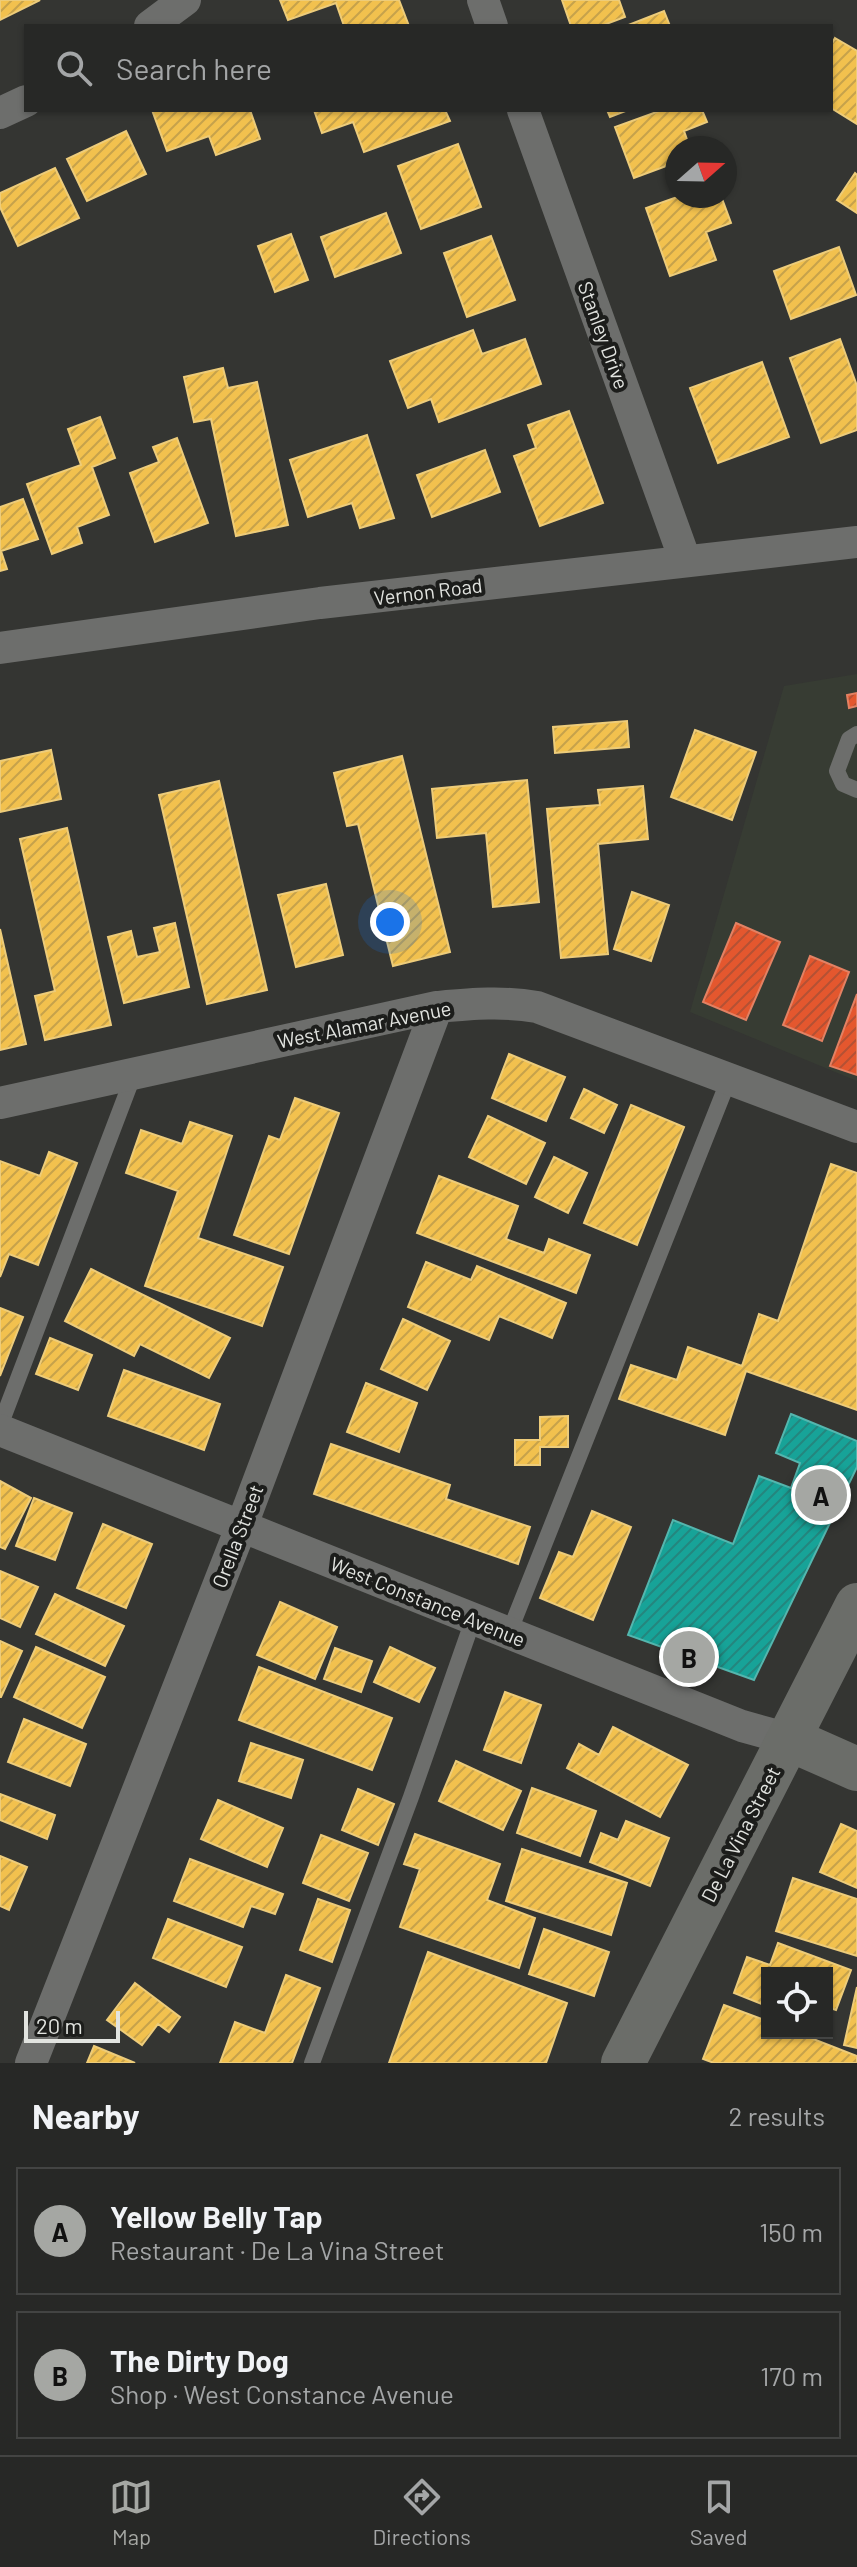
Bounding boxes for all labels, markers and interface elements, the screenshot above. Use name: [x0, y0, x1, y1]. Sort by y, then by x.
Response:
search box: [24, 24, 833, 112]
icon: search: [52, 46, 96, 90]
text: Search here: [116, 50, 272, 86]
north arrow: [665, 136, 737, 208]
street label: Stanley Drive: [573, 278, 635, 392]
street label: Vernon Road: [372, 572, 484, 610]
your location: [370, 902, 410, 942]
street label: West Alamar Avenue: [275, 995, 453, 1053]
pin: A: [795, 1465, 847, 1525]
street label: Orella Street: [206, 1481, 268, 1591]
street label: West Constance Avenue: [327, 1551, 529, 1651]
pin: B: [663, 1627, 715, 1687]
street label: De La Vina Street: [695, 1762, 785, 1906]
map controls: [761, 1967, 833, 2039]
button: locate: [761, 1967, 833, 2039]
scale bar: [24, 2007, 120, 2043]
text: 20 m: [36, 2012, 83, 2038]
text: Nearby: [32, 2095, 140, 2136]
text: 2 results: [729, 2100, 825, 2131]
text: Yellow Belly Tap: [110, 2198, 323, 2234]
text: A: [51, 2216, 69, 2247]
text: 150 m: [759, 2216, 823, 2247]
text: Restaurant · De La Vina Street: [110, 2234, 444, 2265]
text: The Dirty Dog: [110, 2342, 289, 2378]
text: B: [52, 2360, 68, 2391]
text: 170 m: [760, 2360, 823, 2391]
text: Shop · West Constance Avenue: [110, 2378, 454, 2409]
tab: Map: [109, 2475, 153, 2549]
tab: Directions: [372, 2475, 471, 2549]
tab: Saved: [690, 2475, 747, 2549]

